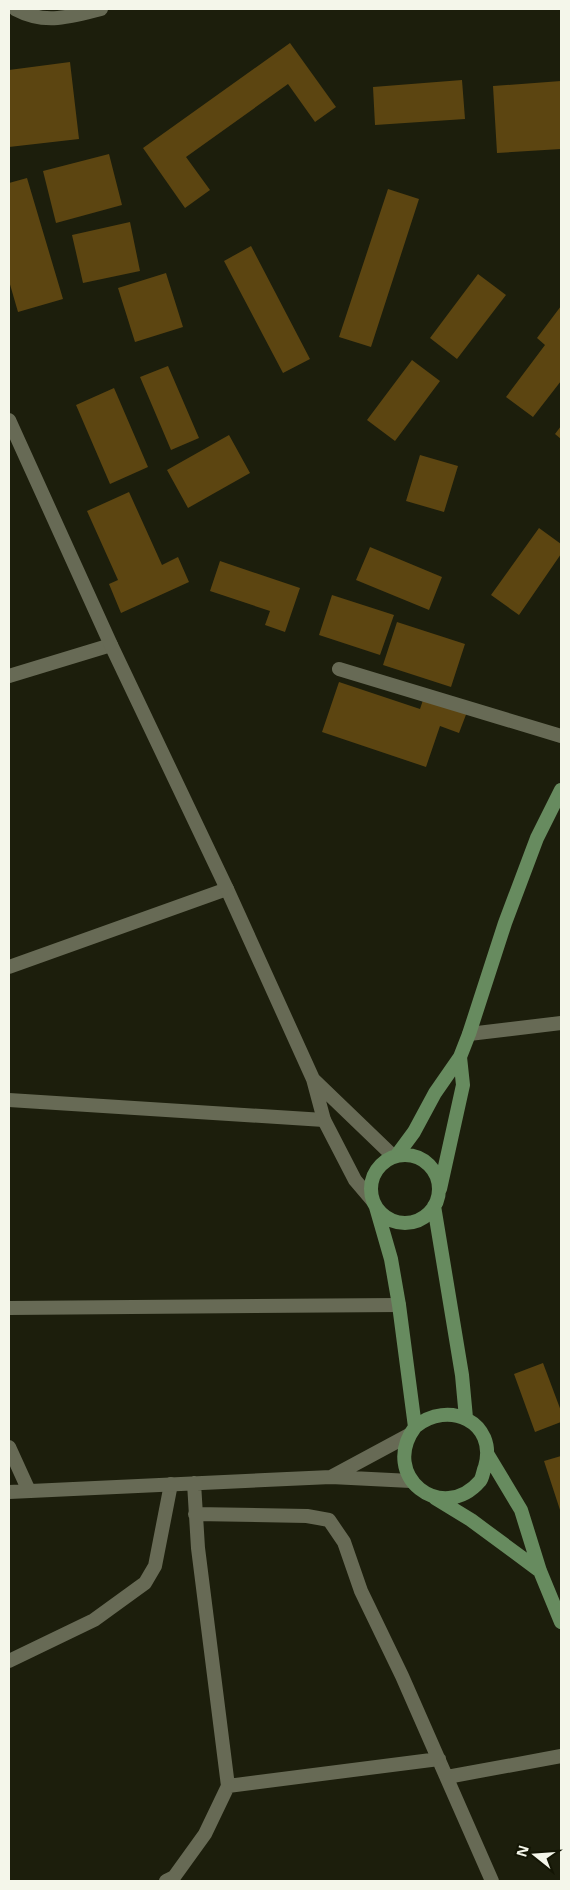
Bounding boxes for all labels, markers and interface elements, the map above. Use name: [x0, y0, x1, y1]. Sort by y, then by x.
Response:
north arrow: [510, 1830, 560, 1880]
text: N: [511, 1843, 533, 1859]

